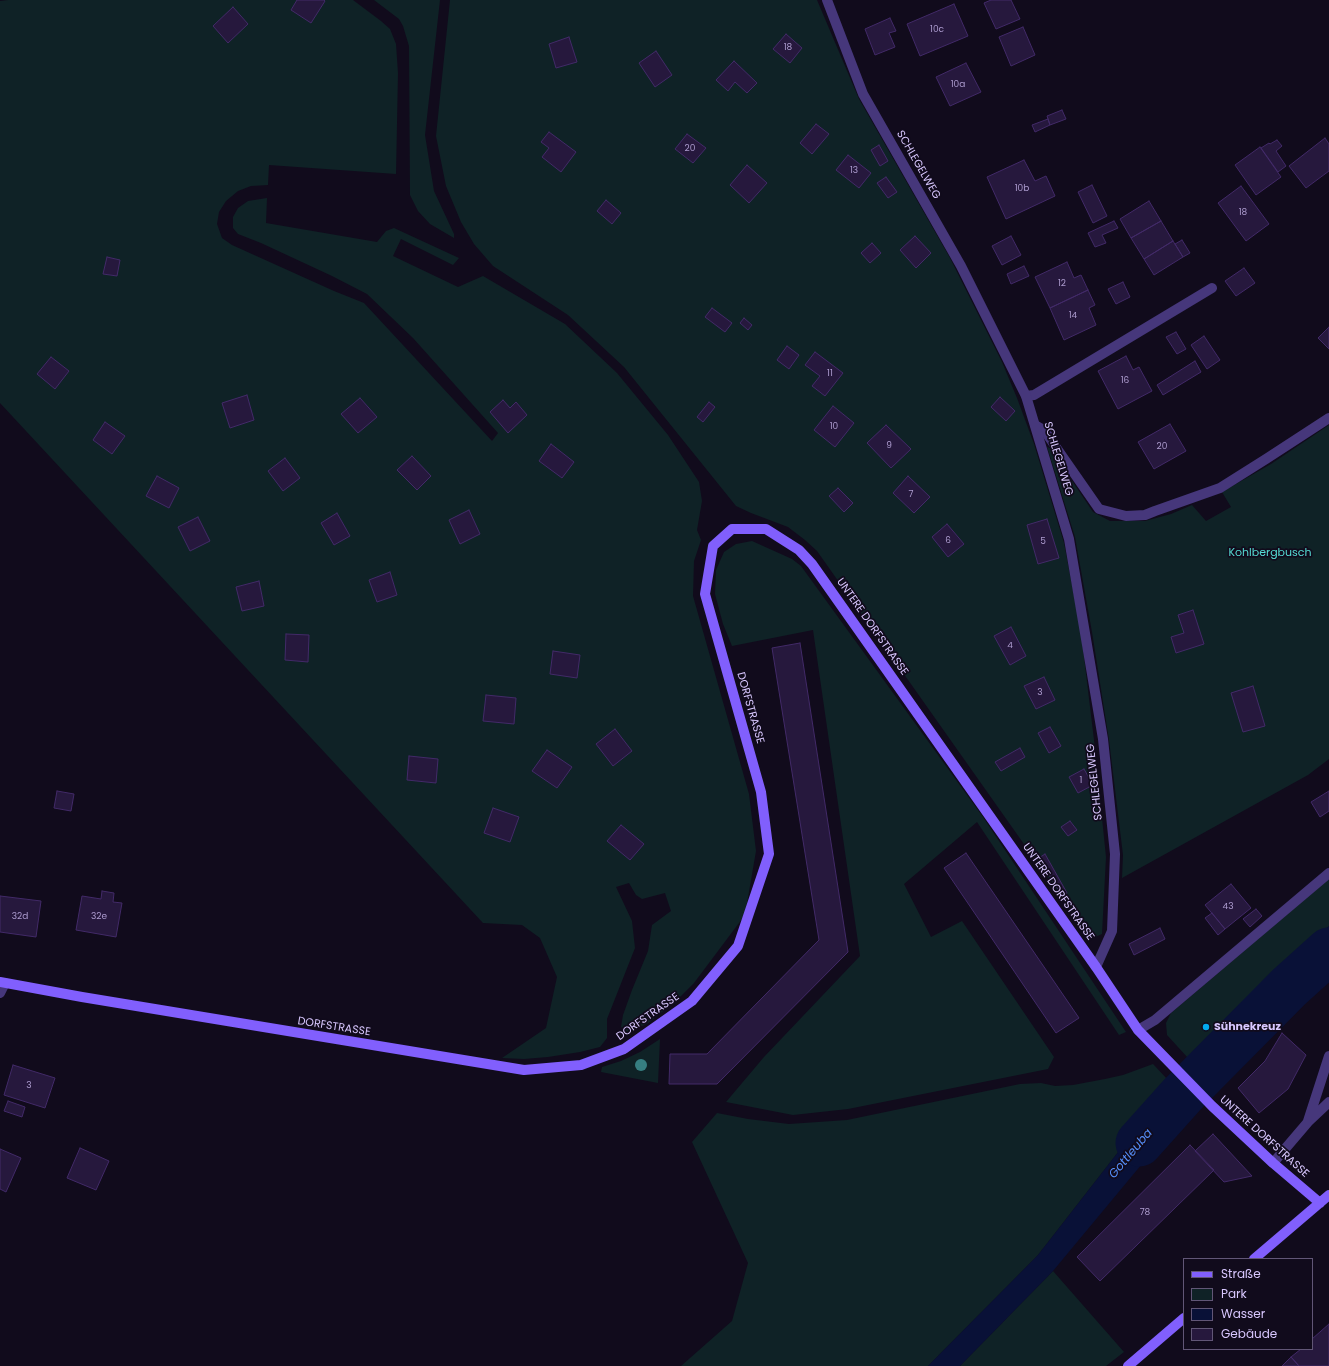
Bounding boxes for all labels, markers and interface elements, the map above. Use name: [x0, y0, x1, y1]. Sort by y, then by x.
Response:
house number: 10c: [930, 25, 944, 35]
house number: 18: [784, 43, 792, 53]
house number: 10a: [951, 80, 965, 90]
street label: SCHLEGELWEG: [893, 128, 943, 202]
house number: 20: [685, 144, 695, 154]
house number: 13: [850, 166, 858, 176]
house number: 10b: [1015, 184, 1029, 194]
house number: 18: [1239, 208, 1247, 218]
house number: 12: [1058, 279, 1066, 289]
house number: 14: [1069, 311, 1077, 321]
house number: 11: [827, 369, 833, 379]
house number: 16: [1121, 376, 1129, 386]
street label: SCHLEGELWEG: [1040, 420, 1076, 498]
house number: 10: [830, 422, 838, 432]
house number: 9: [886, 441, 892, 451]
house number: 20: [1157, 442, 1167, 452]
house number: 7: [909, 490, 913, 500]
house number: 6: [945, 536, 951, 546]
house number: 5: [1040, 537, 1046, 547]
park label: Kohlbergbusch: [1228, 546, 1312, 560]
street label: UNTERE DORFSTRASSE: [833, 576, 911, 678]
house number: 4: [1007, 641, 1013, 651]
street label: DORFSTRASSE: [733, 671, 767, 745]
house number: 3: [1037, 688, 1043, 698]
street label: SCHLEGELWEG: [1084, 743, 1106, 821]
house number: 1: [1080, 776, 1082, 786]
street label: UNTERE DORFSTRASSE: [1019, 841, 1097, 943]
house number: 43: [1223, 902, 1233, 912]
house number: 32d: [12, 912, 28, 922]
house number: 32e: [91, 912, 107, 922]
street label: DORFSTRASSE: [614, 990, 682, 1044]
street label: DORFSTRASSE: [297, 1015, 371, 1039]
place label: Sühnekreuz: [1214, 1020, 1281, 1034]
marker: Sühnekreuz: [1201, 1022, 1211, 1032]
house number: 3: [26, 1081, 32, 1091]
street label: UNTERE DORFSTRASSE: [1217, 1093, 1311, 1181]
water label: Gottleuba: [1106, 1126, 1156, 1182]
house number: 78: [1140, 1208, 1150, 1218]
legend: [1183, 1258, 1313, 1350]
text: Straße: [1221, 1265, 1261, 1282]
text: Park: [1221, 1285, 1247, 1302]
text: Wasser: [1221, 1305, 1265, 1322]
text: Gebäude: [1221, 1325, 1277, 1342]

